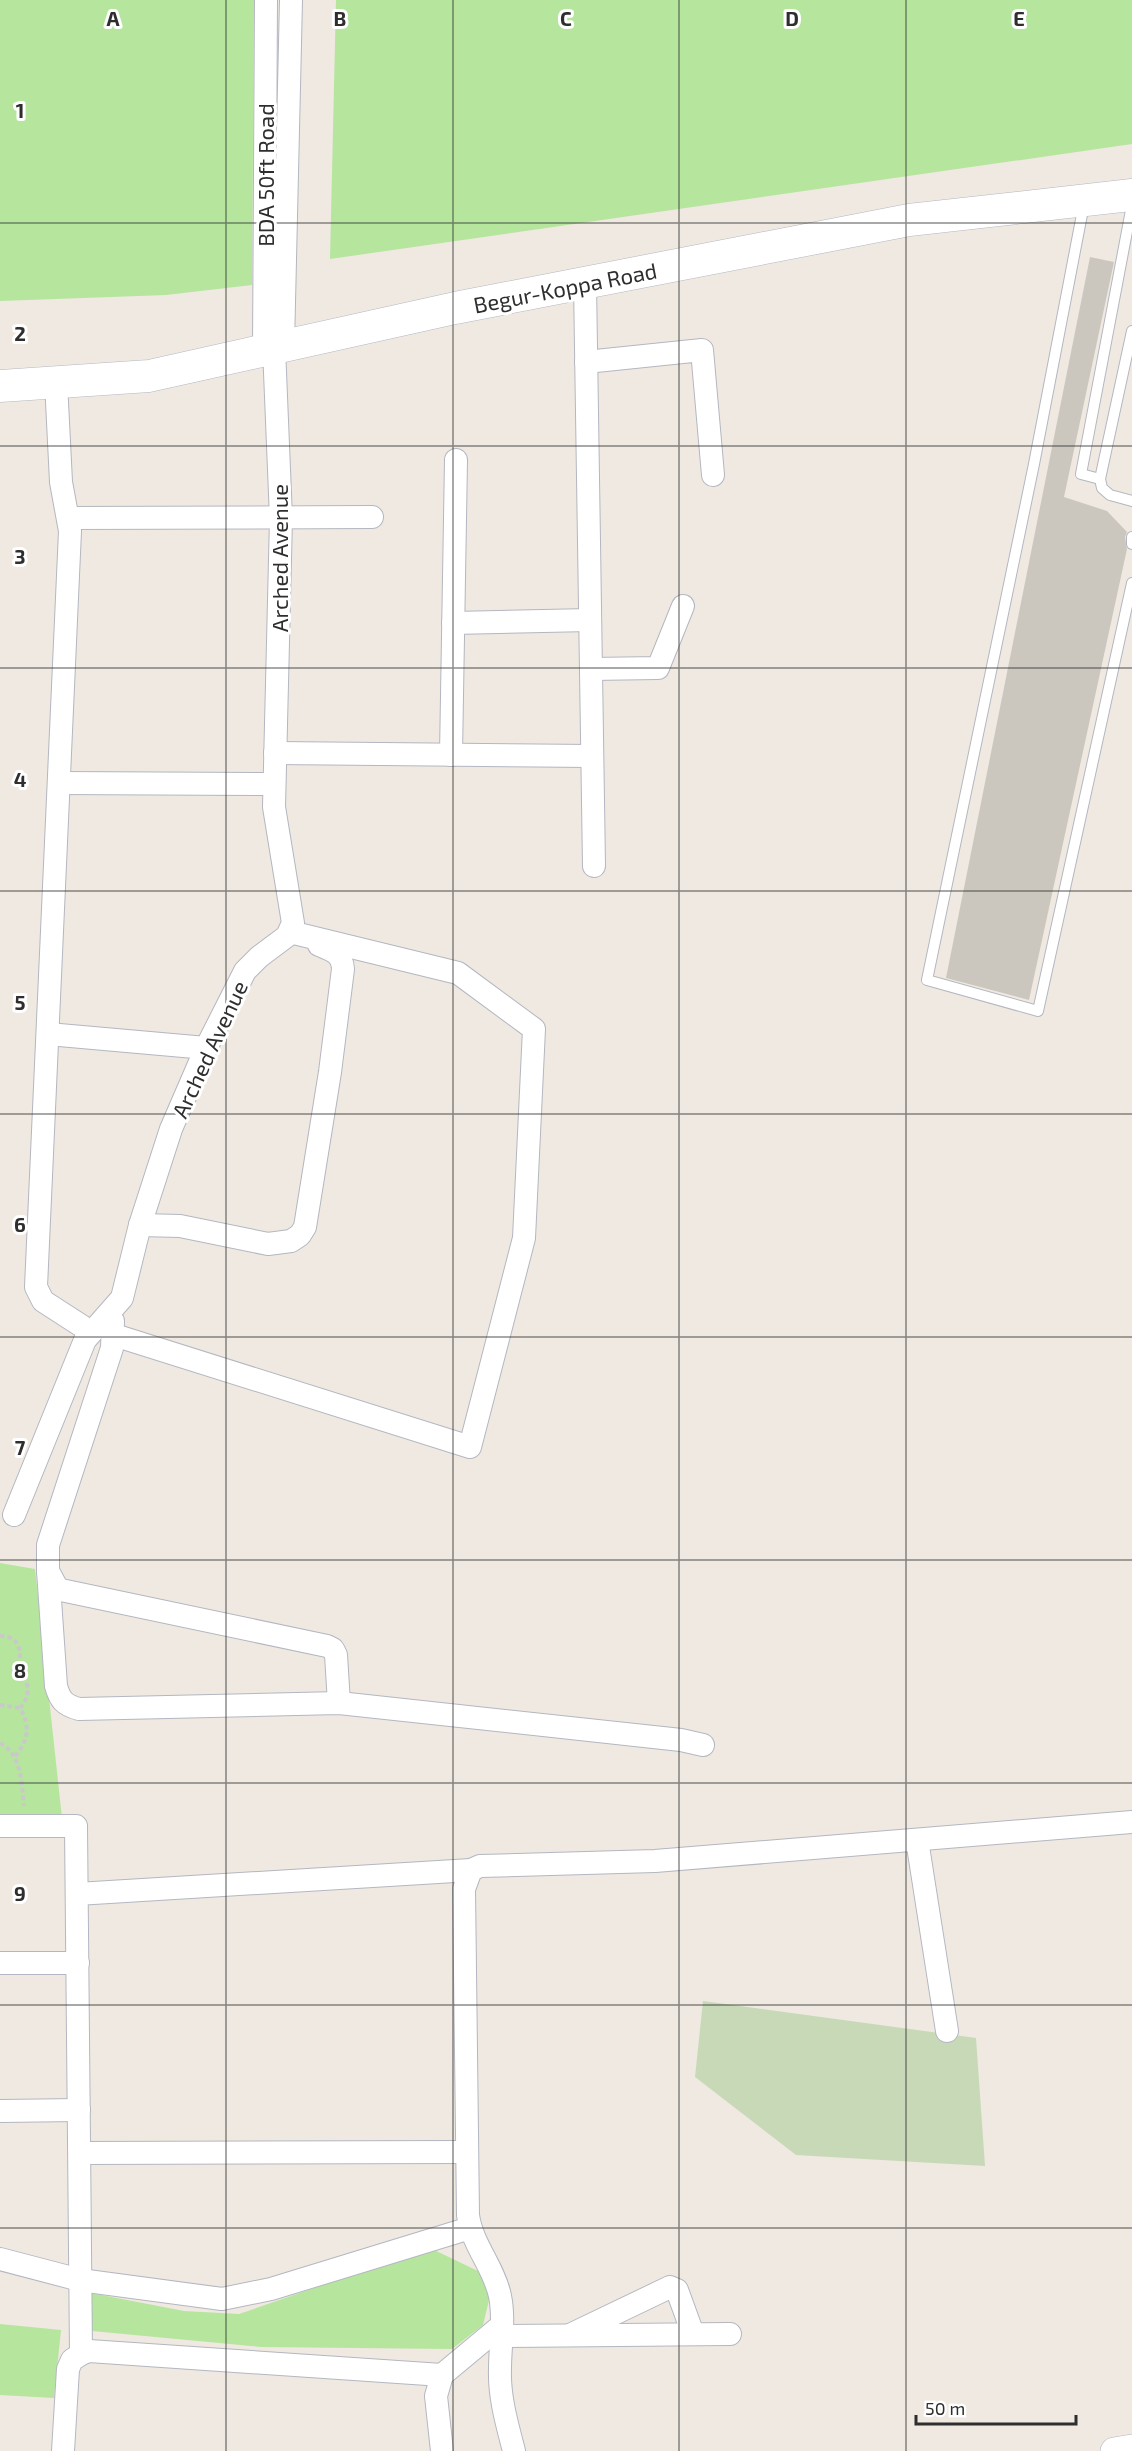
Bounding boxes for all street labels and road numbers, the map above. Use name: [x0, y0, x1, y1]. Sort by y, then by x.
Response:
street label: BDA 50ft Road: [252, 103, 278, 247]
street label: Begur-Koppa Road: [471, 256, 659, 318]
street label: Arched Avenue: [266, 484, 292, 632]
street label: Arched Avenue: [166, 976, 252, 1122]

